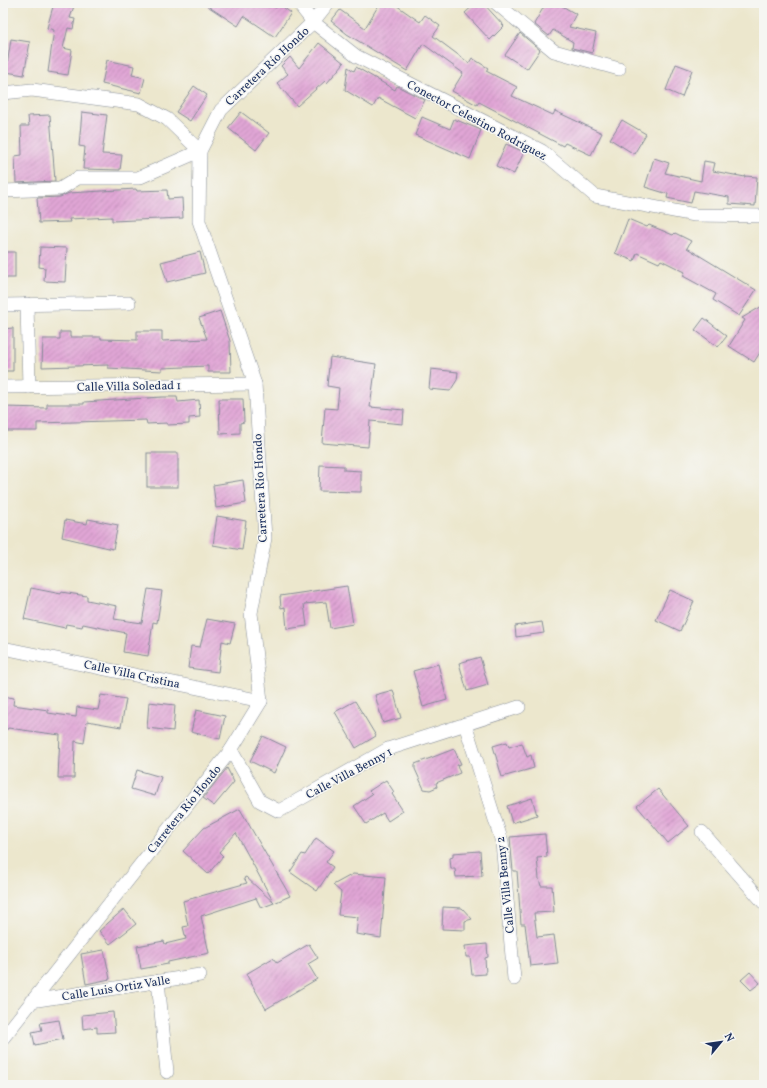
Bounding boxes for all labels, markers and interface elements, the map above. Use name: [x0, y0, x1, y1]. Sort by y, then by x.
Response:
street label: Carretera Río Hondo: [222, 24, 313, 110]
street label: Conector Celestino Rodríguez: [404, 77, 549, 165]
street label: Calle Villa Soledad 1: [77, 378, 181, 396]
street label: Carretera Río Hondo: [250, 433, 272, 543]
street label: Calle Villa Cristina: [82, 657, 181, 693]
street label: Calle Villa Benny 1: [303, 744, 395, 803]
street label: Carretera Río Hondo: [144, 762, 225, 857]
street label: Calle Villa Benny 2: [493, 836, 519, 934]
street label: Calle Luis Ortiz Valle: [61, 972, 172, 1005]
north arrow: [701, 1022, 741, 1062]
text: N: [720, 1031, 737, 1045]

